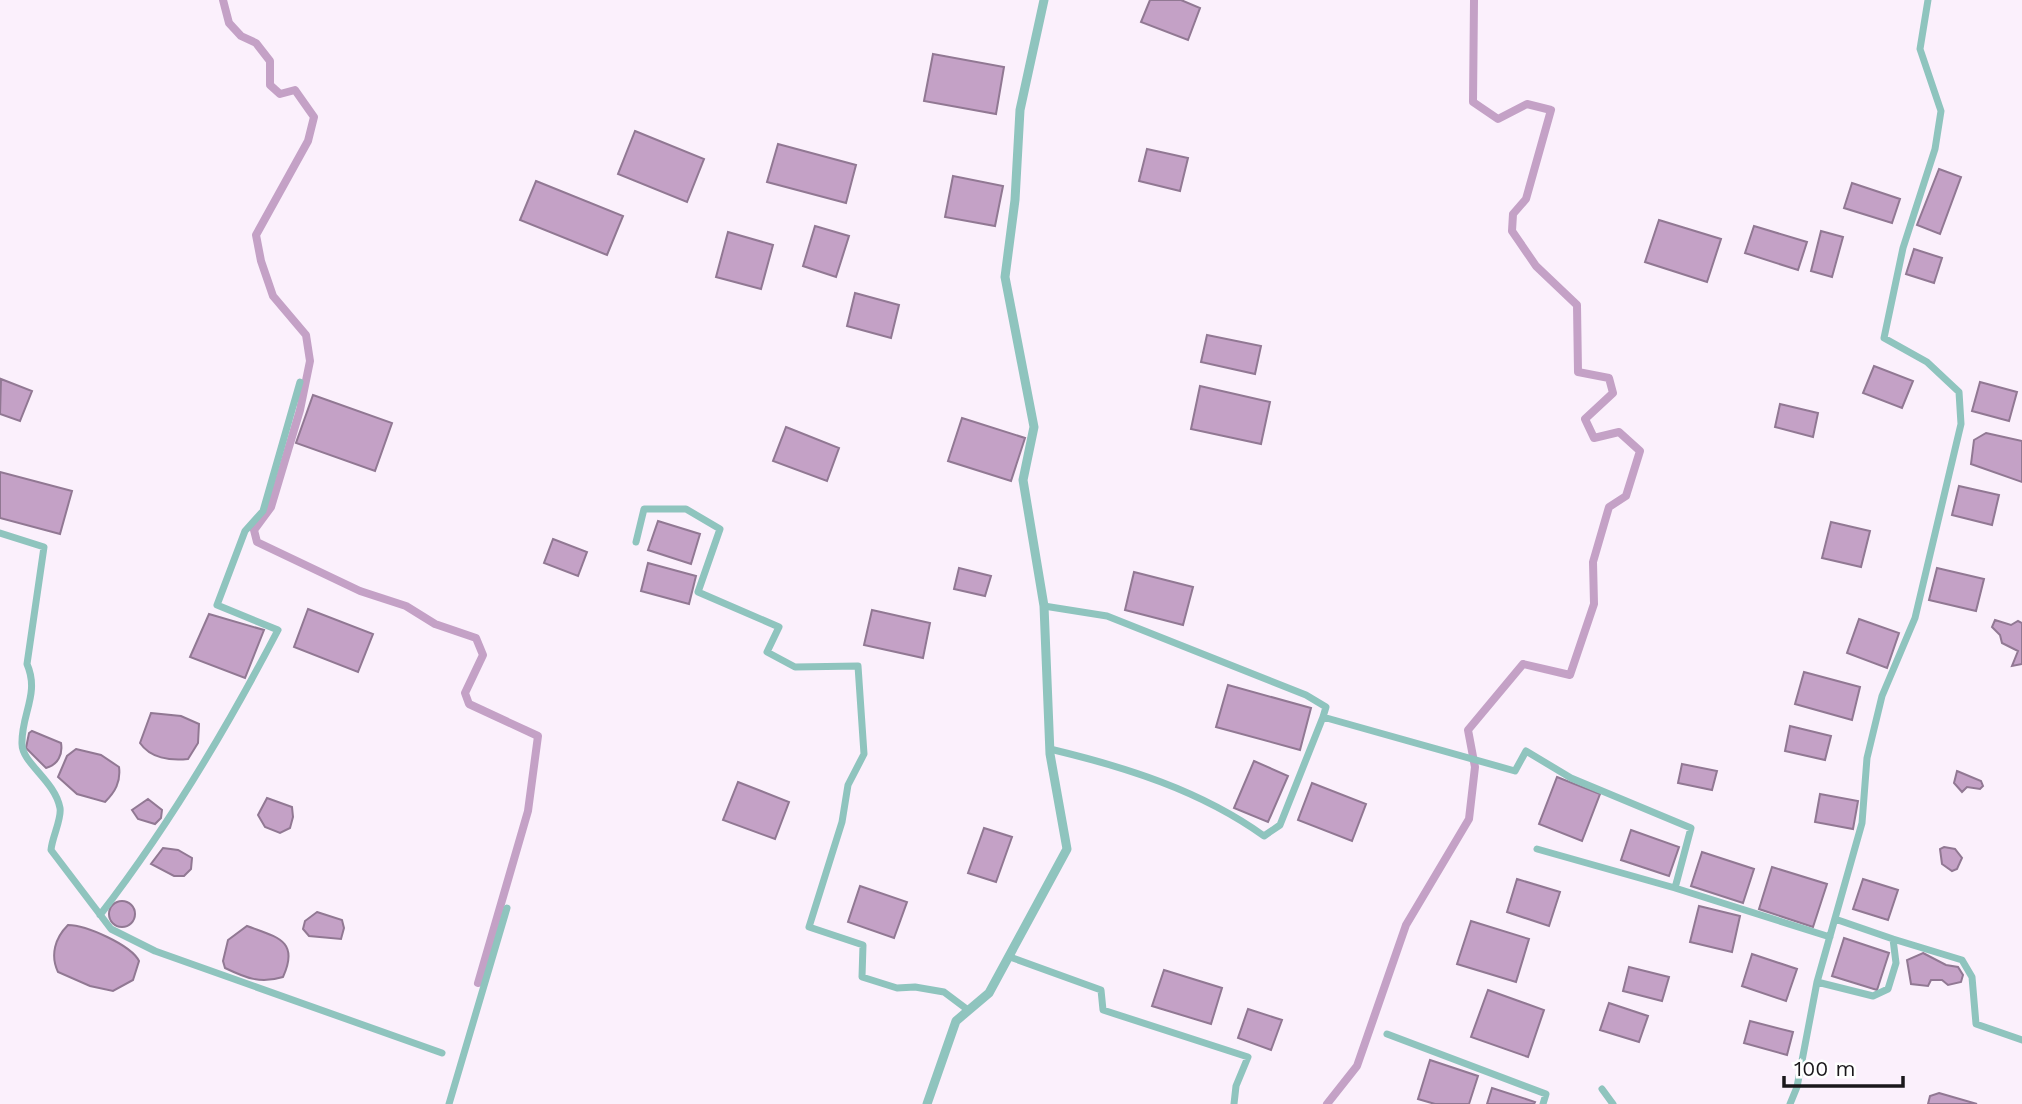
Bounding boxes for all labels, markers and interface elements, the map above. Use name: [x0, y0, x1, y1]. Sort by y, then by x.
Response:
scale bar: [1784, 1044, 1903, 1088]
text: 100 m: [1794, 1056, 1856, 1081]

